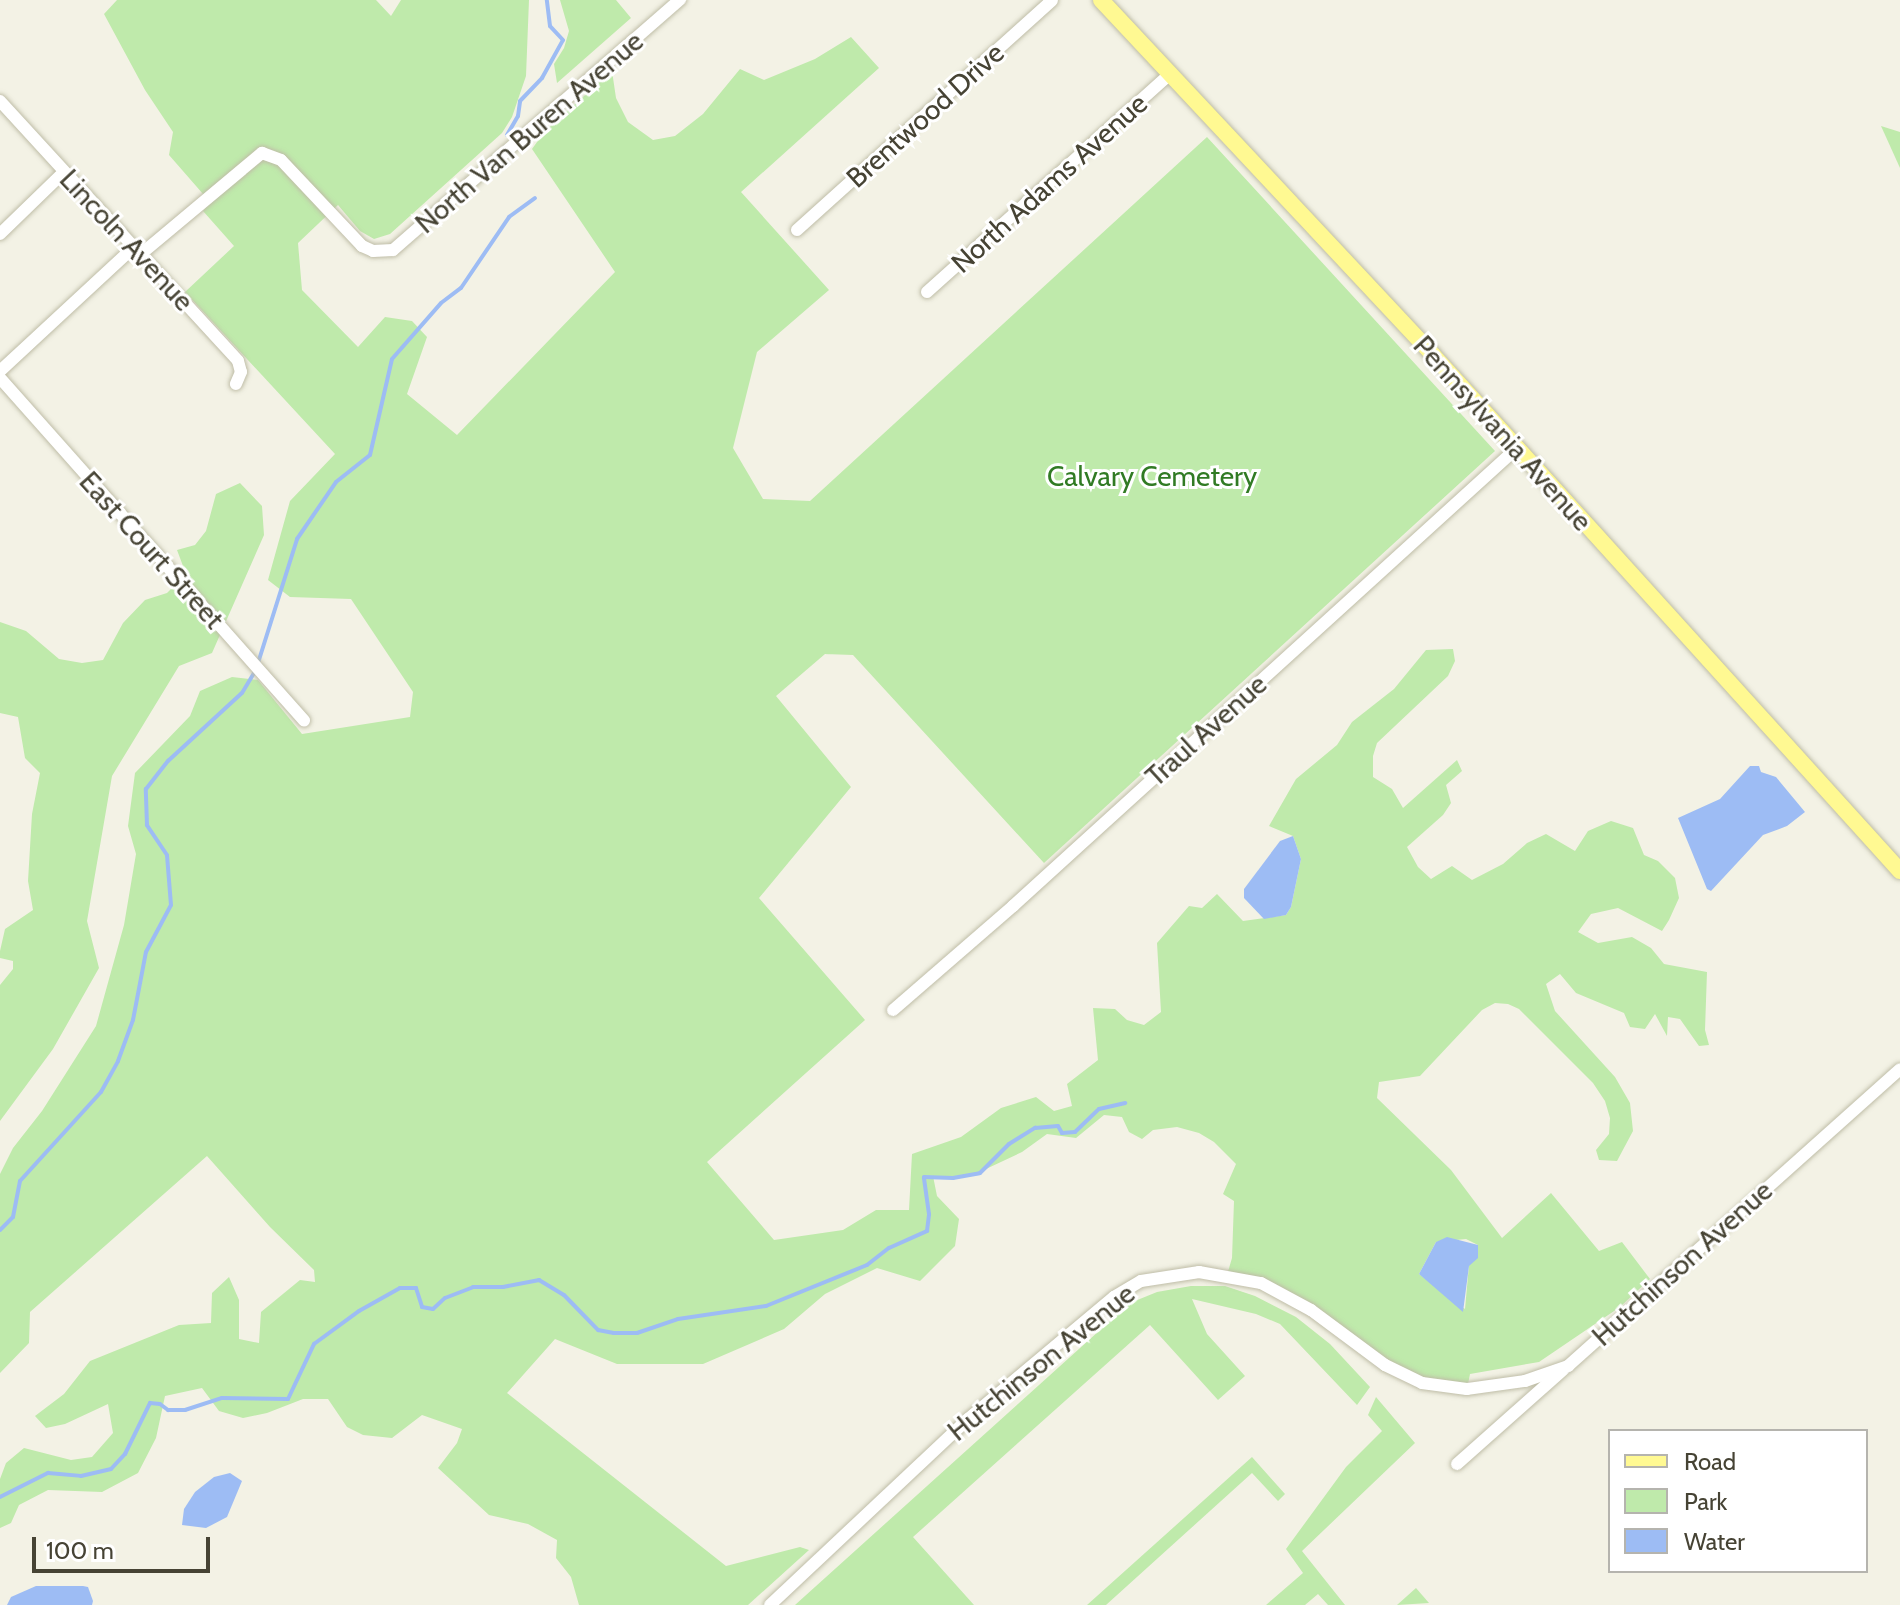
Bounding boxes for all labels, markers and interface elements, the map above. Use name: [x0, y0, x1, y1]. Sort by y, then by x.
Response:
street label: North Van Buren Avenue: [408, 24, 650, 240]
street label: Brentwood Drive: [840, 36, 1010, 194]
street label: North Adams Avenue: [944, 86, 1154, 280]
street label: Lincoln Avenue: [53, 162, 201, 318]
street label: Pennsylvania Avenue: [1407, 329, 1599, 537]
park label: Calvary Cemetery: [1047, 459, 1257, 493]
street label: East Court Street: [73, 465, 231, 635]
street label: Traul Avenue: [1139, 667, 1273, 793]
street label: Hutchinson Avenue: [1585, 1173, 1779, 1353]
street label: Hutchinson Avenue: [941, 1276, 1141, 1448]
legend: [1608, 1429, 1868, 1573]
text: Road: [1684, 1447, 1736, 1476]
text: Park: [1684, 1487, 1727, 1516]
scale bar: [36, 1521, 214, 1571]
text: Water: [1684, 1527, 1745, 1556]
text: 100 m: [46, 1536, 114, 1565]

